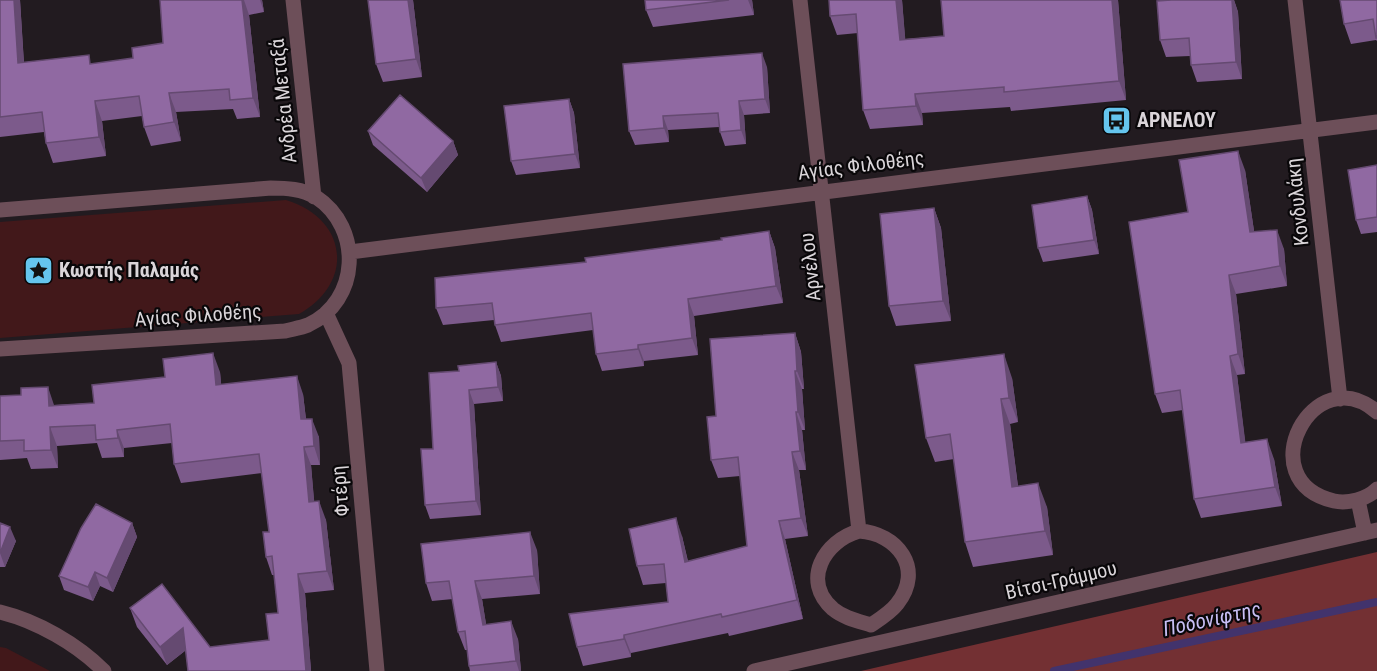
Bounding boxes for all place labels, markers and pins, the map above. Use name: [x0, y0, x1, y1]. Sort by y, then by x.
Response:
bus stop icon: ΑΡΝΕΛΟΥ: [1100, 104, 1132, 136]
place label: ΑΡΝΕΛΟΥ: [1137, 108, 1216, 132]
place icon: Κωστής Παλαμάς: [22, 254, 54, 286]
place label: Κωστής Παλαμάς: [59, 258, 199, 282]

